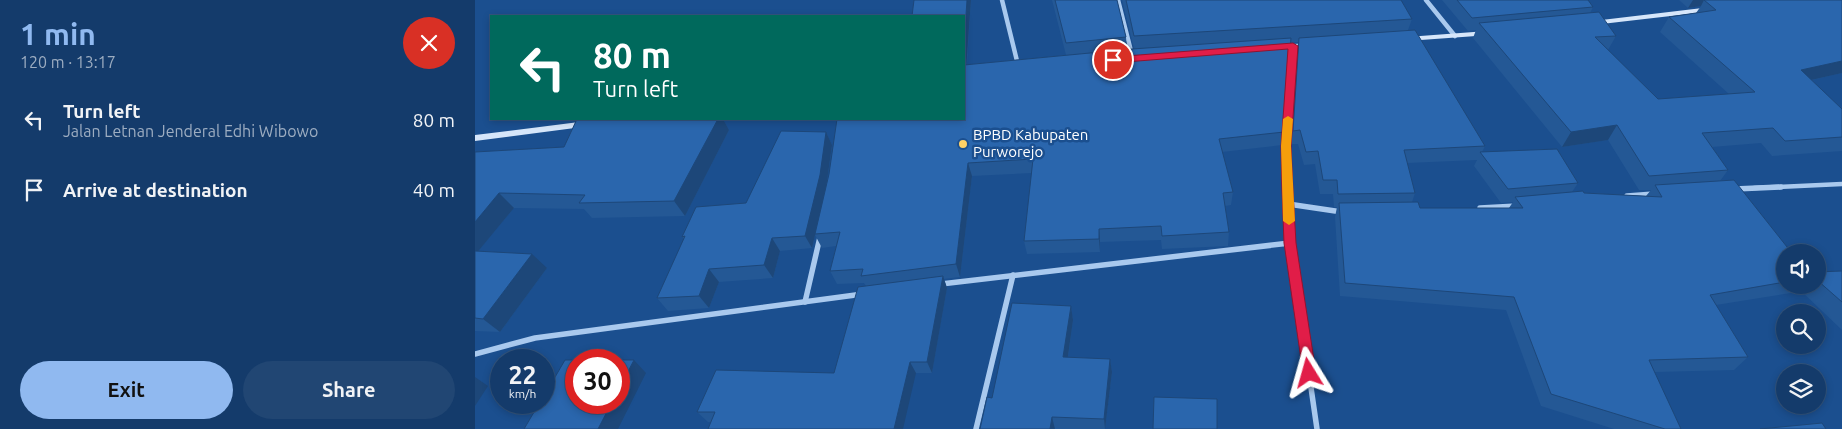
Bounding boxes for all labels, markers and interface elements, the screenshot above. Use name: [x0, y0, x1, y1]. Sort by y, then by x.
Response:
text: 1 min: [20, 17, 96, 51]
button: close: [403, 17, 455, 69]
icon: left: [510, 35, 575, 100]
text: 80 m: [593, 35, 671, 75]
pin: [1092, 39, 1134, 81]
icon: arrive: [1099, 46, 1127, 74]
text: 120 m · 13:17: [20, 53, 116, 71]
text: Turn left: [593, 76, 678, 101]
text: Turn left: [63, 100, 141, 122]
icon: left: [20, 106, 48, 134]
text: 80 m: [413, 109, 455, 131]
text: Jalan Letnan Jenderal Edhi Wibowo: [63, 122, 318, 140]
place label: BPBD Kabupaten Purworejo: [973, 126, 1088, 160]
marker: BPBD Kabupaten Purworejo: [957, 138, 969, 150]
icon: arrive: [20, 176, 48, 204]
text: Arrive at destination: [63, 179, 248, 201]
text: 40 m: [413, 179, 455, 201]
map controls: [1776, 244, 1826, 414]
button: sound: [1776, 244, 1826, 294]
button: search: [1776, 304, 1826, 354]
position arrow: [1282, 346, 1334, 398]
speed limit sign: 30: [565, 349, 630, 414]
button: Exit: [20, 361, 233, 419]
button: Share: [243, 361, 455, 419]
text: 22: [508, 361, 537, 389]
button: layers: [1776, 364, 1826, 414]
text: km/h: [509, 387, 536, 400]

